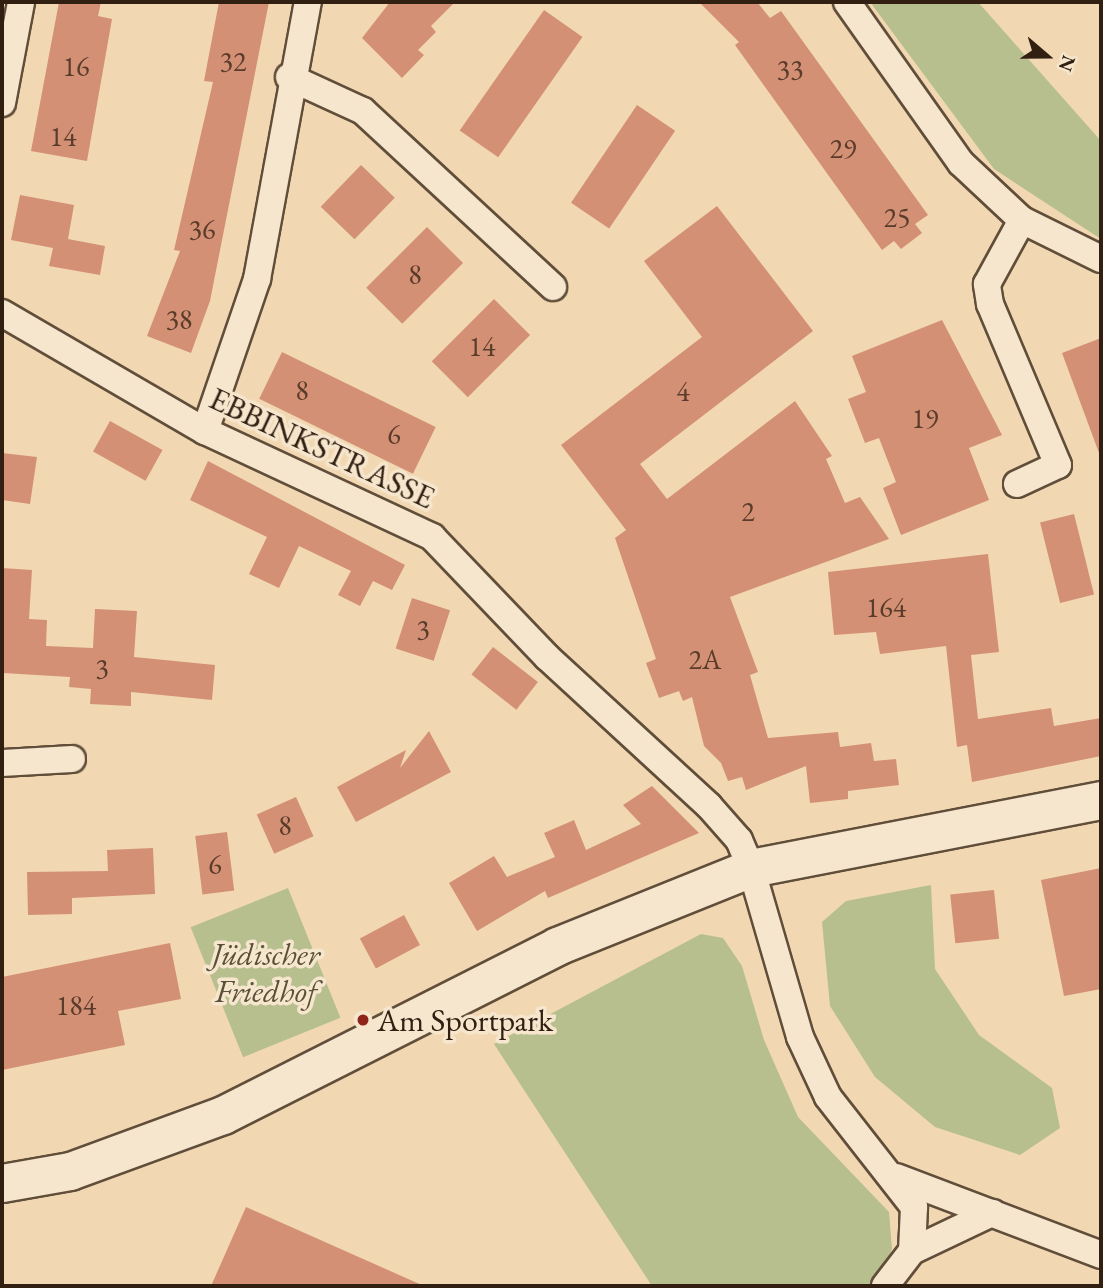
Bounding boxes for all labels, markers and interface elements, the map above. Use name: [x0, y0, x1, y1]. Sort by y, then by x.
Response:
north arrow: [1012, 21, 1082, 91]
house number: 32: [220, 44, 246, 78]
house number: 16: [63, 49, 89, 83]
house number: 33: [777, 52, 803, 86]
text: N: [1053, 52, 1082, 75]
house number: 14: [50, 119, 76, 153]
house number: 29: [830, 131, 856, 165]
house number: 25: [884, 200, 910, 234]
house number: 36: [189, 212, 215, 246]
house number: 8: [408, 257, 422, 291]
house number: 38: [166, 302, 192, 336]
house number: 14: [469, 329, 495, 363]
house number: 8: [295, 373, 309, 407]
house number: 4: [676, 374, 690, 408]
street label: EBBINKSTRASSE: [203, 379, 441, 517]
house number: 19: [912, 401, 938, 435]
house number: 6: [387, 417, 401, 451]
house number: 2: [741, 494, 755, 528]
house number: 164: [866, 590, 906, 624]
house number: 3: [416, 612, 430, 646]
house number: 2A: [689, 642, 721, 676]
house number: 3: [95, 651, 109, 685]
house number: 8: [278, 808, 292, 842]
house number: 6: [208, 847, 222, 881]
park label: Jüdischer Friedhof: [212, 936, 320, 1011]
house number: 184: [56, 988, 96, 1022]
place label: Am Sportpark: [377, 1001, 553, 1039]
marker: Am Sportpark: [355, 1012, 371, 1028]

